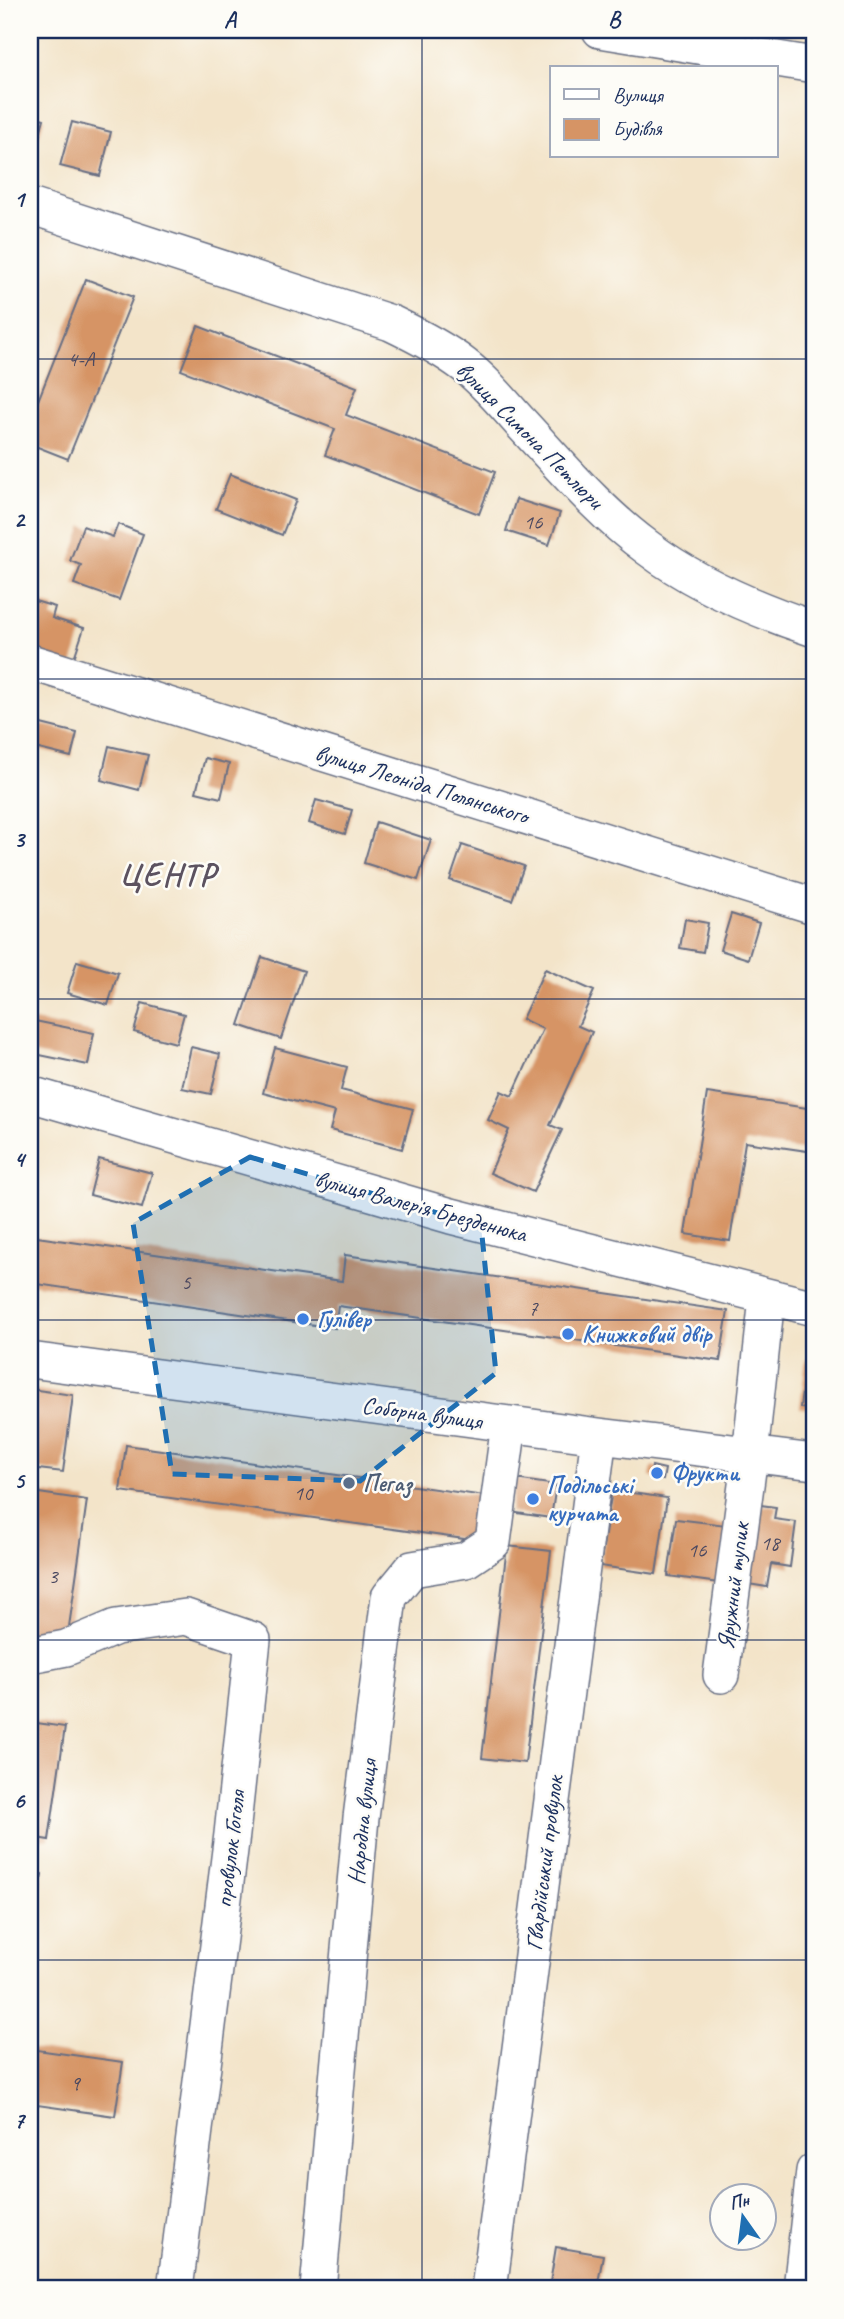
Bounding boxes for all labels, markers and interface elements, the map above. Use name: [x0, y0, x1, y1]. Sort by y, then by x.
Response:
text: A: [224, 5, 238, 34]
text: B: [608, 5, 622, 34]
legend: [550, 66, 778, 158]
text: Вулиця: [613, 82, 664, 108]
text: Будівля: [613, 116, 663, 142]
text: 1: [14, 185, 27, 214]
house number: 4-А: [68, 346, 96, 372]
street label: вулиця Симона Петлюри: [450, 355, 612, 517]
text: 2: [14, 505, 27, 534]
house number: 16: [524, 509, 543, 535]
street label: вулиця Леоніда Полянського: [312, 737, 535, 831]
text: 3: [14, 825, 27, 854]
district label: ЦЕНТР: [119, 854, 220, 895]
text: 4: [14, 1145, 27, 1174]
street label: вулиця Валерія Брезденюка: [312, 1163, 531, 1249]
house number: 5: [181, 1269, 192, 1295]
house number: 7: [528, 1295, 539, 1321]
place label: Гулівер: [317, 1304, 373, 1334]
marker: Гулівер: [295, 1311, 311, 1327]
place label: Книжковий двір: [582, 1319, 713, 1349]
marker: Книжковий двір: [560, 1326, 576, 1342]
street label: Соборна вулиця: [360, 1390, 486, 1437]
place label: Фрукти: [671, 1458, 741, 1488]
marker: Фрукти: [649, 1465, 665, 1481]
text: 5: [14, 1466, 26, 1495]
place label: Пегаз: [363, 1468, 413, 1499]
place label: Подільські курчата: [547, 1470, 636, 1528]
marker: Пегаз: [341, 1475, 357, 1491]
house number: 10: [294, 1480, 314, 1506]
marker: Подільські курчата: [525, 1491, 541, 1507]
street label: Яружний тупик: [710, 1518, 756, 1651]
house number: 18: [761, 1530, 782, 1556]
house number: 16: [688, 1537, 707, 1563]
house number: 3: [48, 1563, 59, 1589]
street label: Народна вулиця: [341, 1756, 384, 1886]
street label: Гвардійський провулок: [518, 1772, 570, 1952]
text: 6: [14, 1786, 27, 1815]
street label: провулок Гоголя: [208, 1787, 252, 1909]
house number: 9: [70, 2070, 81, 2096]
text: 7: [14, 2106, 27, 2135]
north arrow: [708, 2182, 778, 2252]
text: Пн: [727, 2187, 753, 2216]

